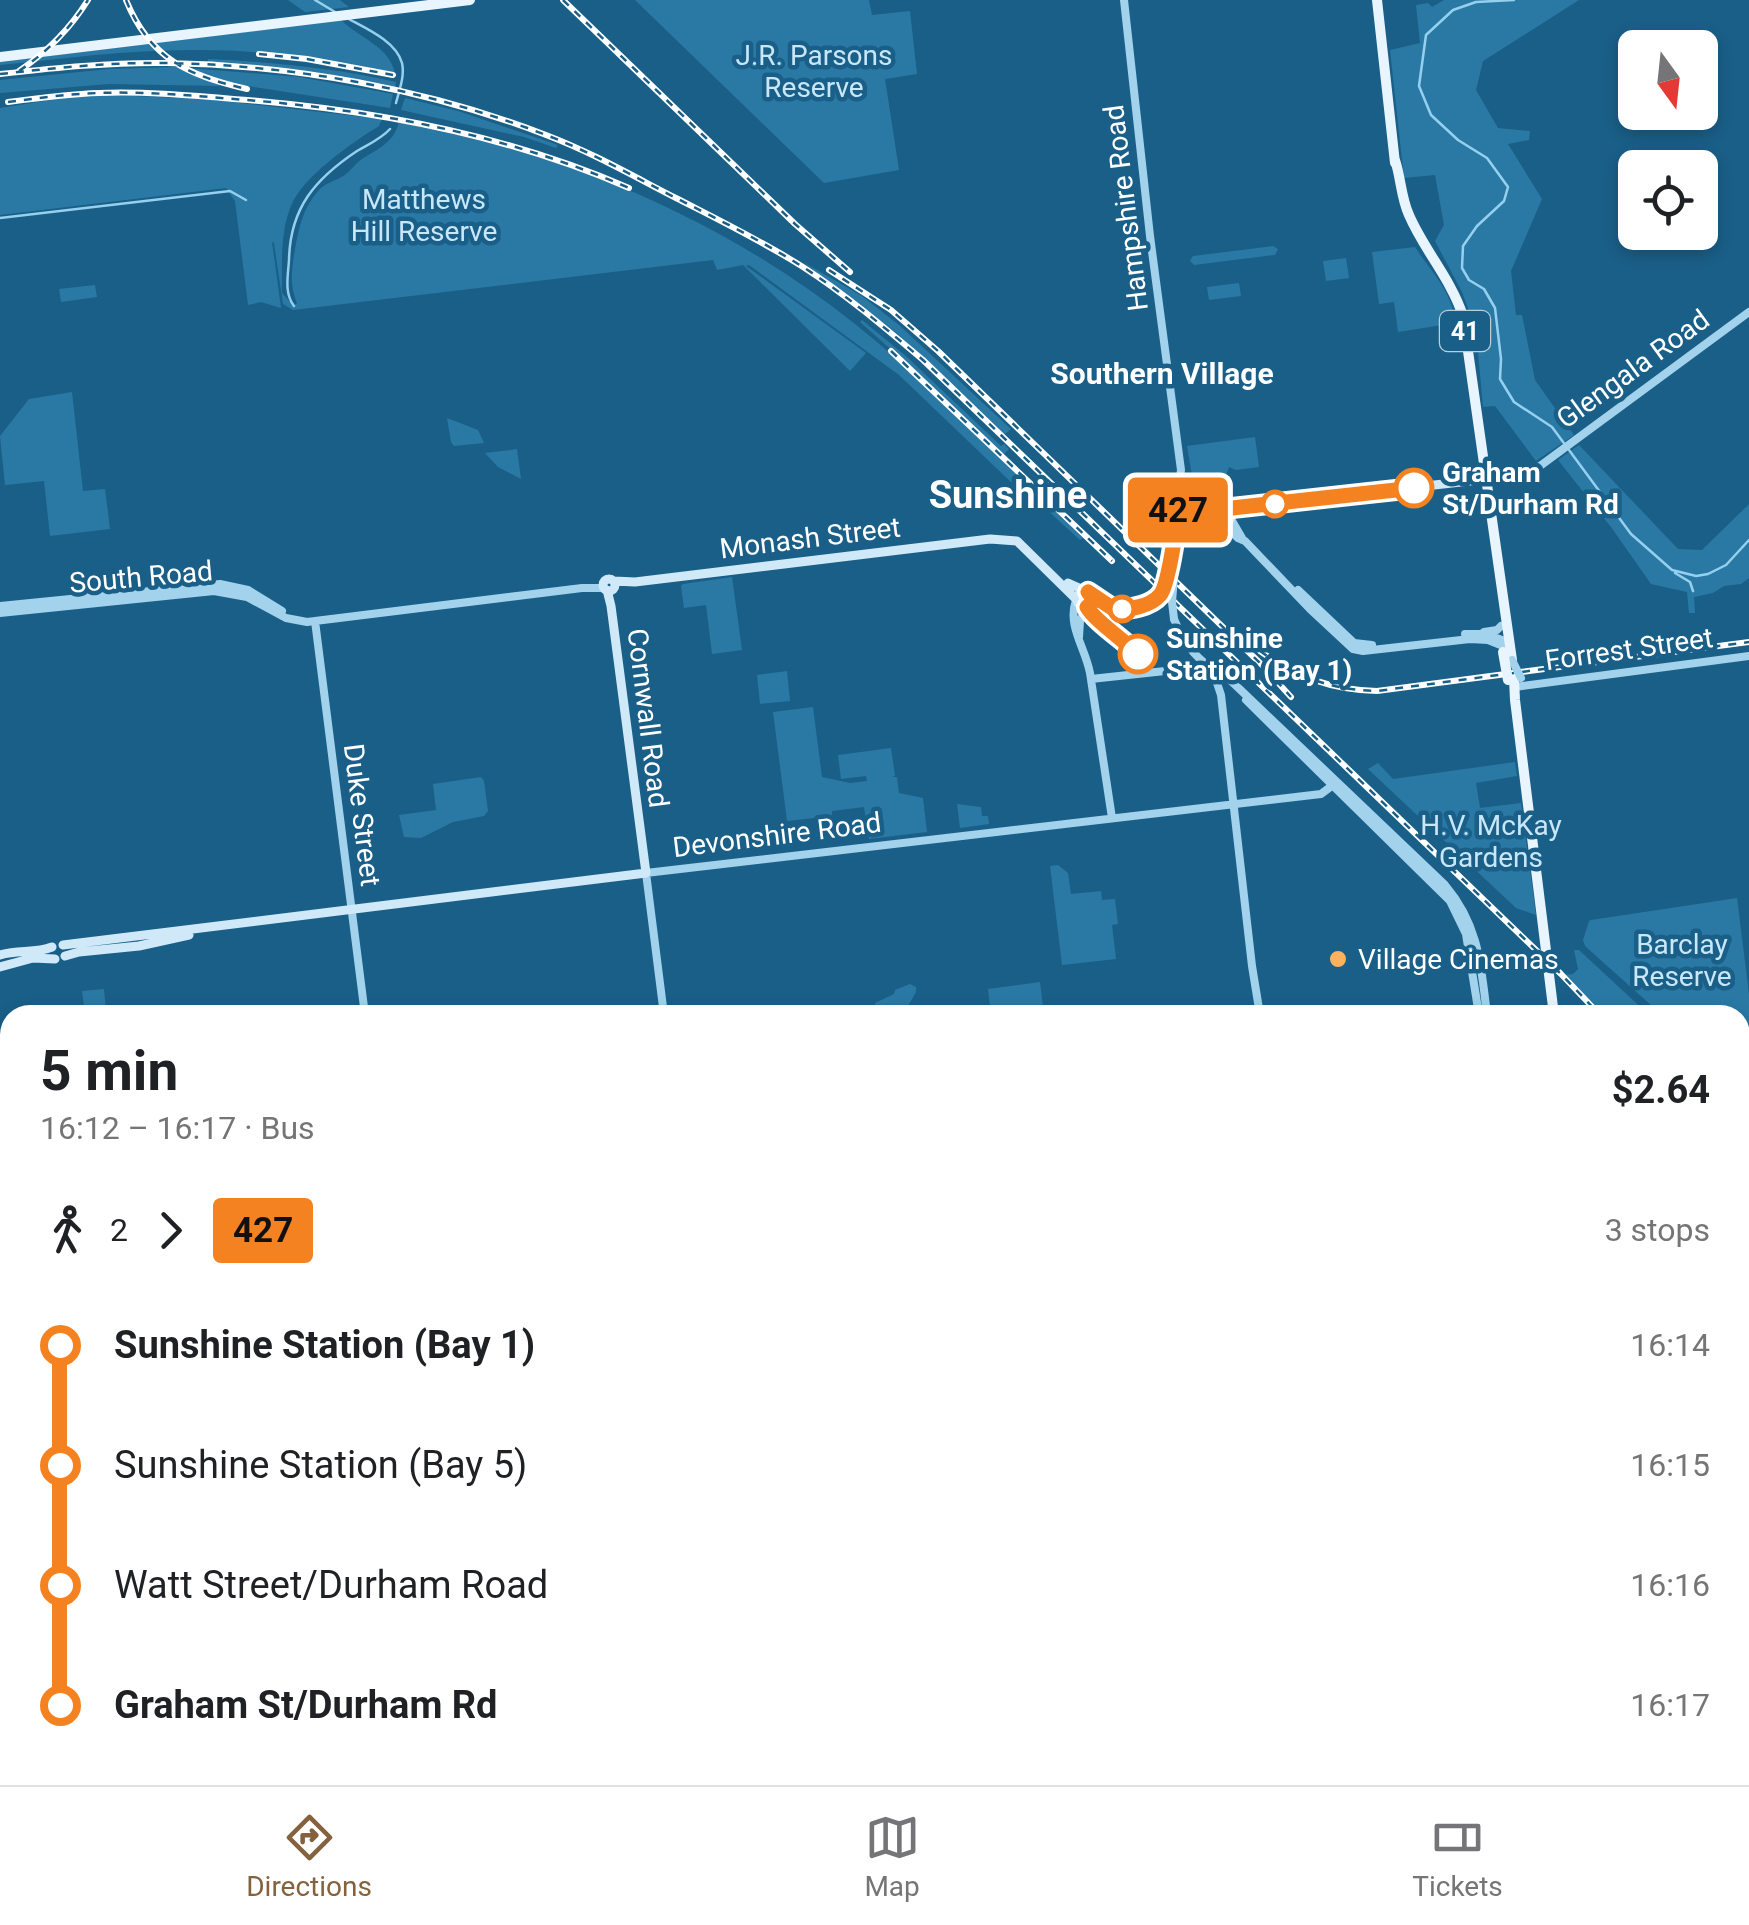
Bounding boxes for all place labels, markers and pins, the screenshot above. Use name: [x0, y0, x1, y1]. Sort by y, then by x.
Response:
place label: Graham St/Durham Rd: [1442, 456, 1619, 521]
marker: Graham St/Durham Rd: [1395, 469, 1433, 507]
unlabelled marker: [1262, 491, 1288, 517]
unlabelled marker: [1109, 596, 1135, 622]
place label: Sunshine Station (Bay 1): [1166, 622, 1352, 687]
marker: Sunshine Station (Bay 1): [1119, 635, 1157, 673]
place label: Village Cinemas: [1358, 943, 1559, 976]
marker: Village Cinemas: [1327, 948, 1349, 970]

